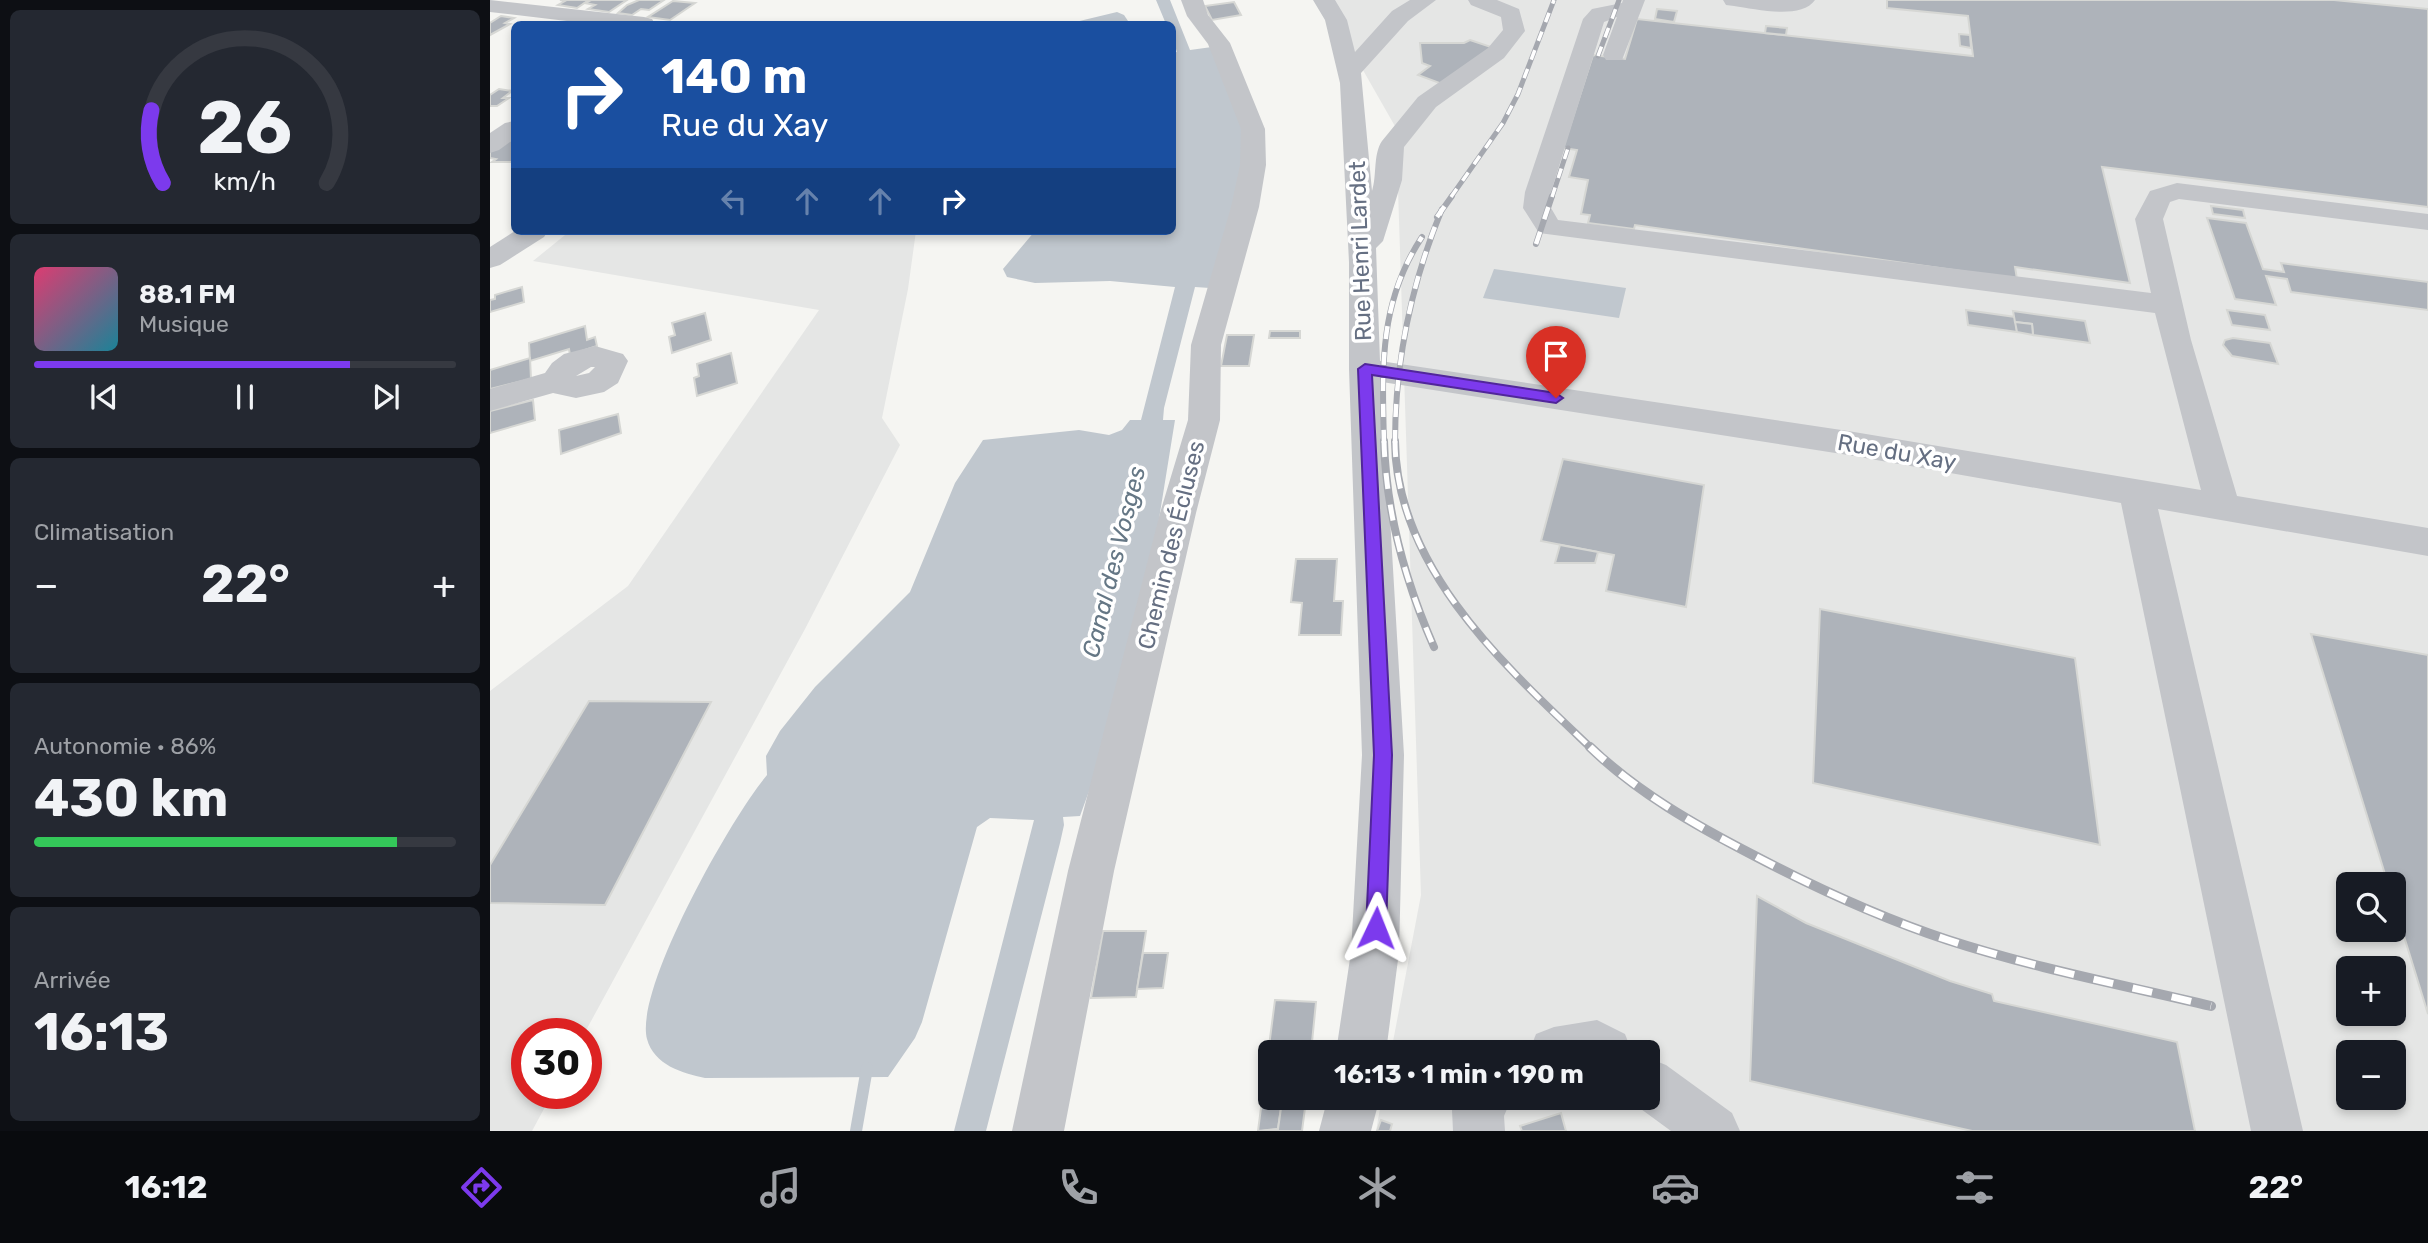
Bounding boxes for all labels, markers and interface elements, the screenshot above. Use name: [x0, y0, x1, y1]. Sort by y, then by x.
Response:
text: 140 m: [661, 47, 807, 105]
icon: right: [546, 49, 637, 140]
text: 26: [198, 85, 292, 171]
text: Rue du Xay: [661, 106, 828, 144]
street label: Rue Henri Lardet: [1343, 160, 1377, 342]
text: km/h: [214, 167, 276, 196]
icon: left: [715, 182, 753, 220]
icon: ahead: [788, 182, 826, 220]
icon: ahead: [861, 182, 899, 220]
icon: right: [934, 182, 972, 220]
text: 88.1 FM: [139, 279, 236, 310]
text: Musique: [139, 310, 229, 338]
pin: [1526, 326, 1586, 398]
icon: arrive: [1537, 337, 1575, 375]
icon: previous: [85, 378, 123, 416]
icon: pause: [226, 378, 264, 416]
icon: next: [367, 378, 405, 416]
street label: Rue du Xay: [1835, 428, 1959, 476]
street label: Chemin des Écluses: [1132, 438, 1210, 652]
water label: Canal des Vosges: [1077, 464, 1151, 660]
text: Climatisation: [34, 518, 174, 546]
text: 22°: [201, 553, 290, 615]
text: −: [34, 562, 59, 608]
text: +: [432, 562, 456, 608]
text: Autonomie · 86%: [34, 732, 216, 760]
text: 430 km: [34, 767, 228, 829]
map controls: [2336, 872, 2406, 1110]
button: search: [2336, 872, 2406, 942]
position arrow: [1339, 891, 1413, 965]
button: +: [2336, 956, 2406, 1026]
text: Arrivée: [34, 966, 111, 994]
text: 16:13: [34, 1001, 169, 1063]
speed limit sign: 30: [511, 1018, 602, 1109]
button: −: [2336, 1040, 2406, 1110]
text: 16:13 · 1 min · 190 m: [1334, 1059, 1584, 1090]
icon: directions: [457, 1163, 506, 1212]
icon: music: [756, 1163, 805, 1212]
icon: phone: [1054, 1163, 1103, 1212]
icon: climate: [1353, 1163, 1402, 1212]
icon: car: [1651, 1163, 1700, 1212]
icon: filters: [1950, 1163, 1999, 1212]
text: 16:12: [125, 1168, 208, 1206]
text: 22°: [2248, 1168, 2303, 1206]

